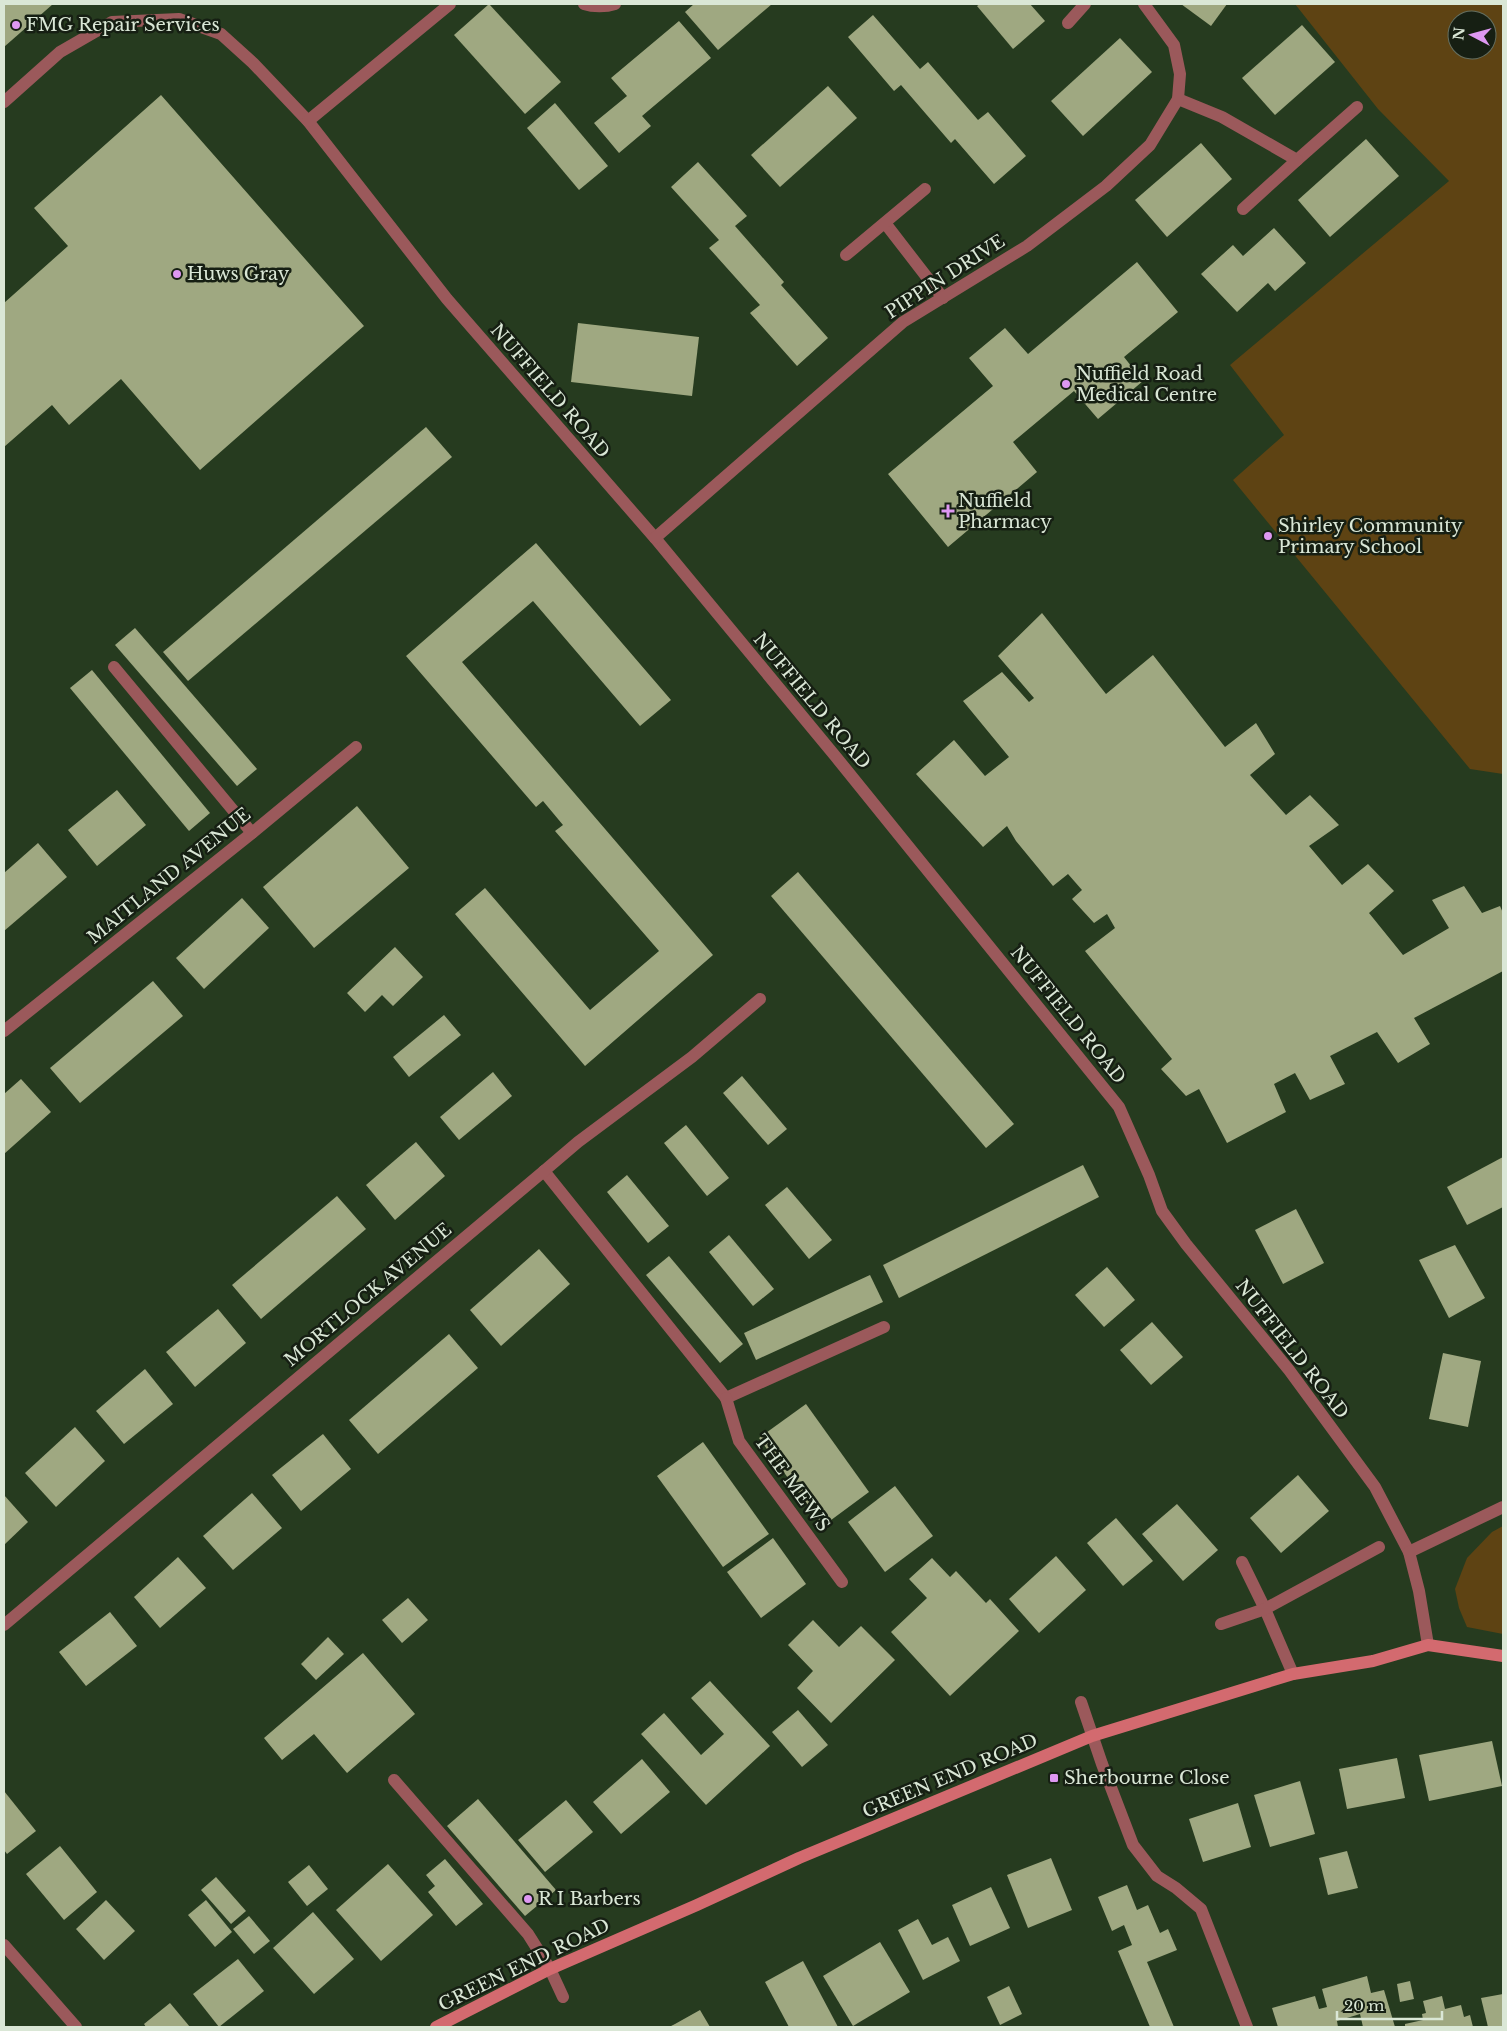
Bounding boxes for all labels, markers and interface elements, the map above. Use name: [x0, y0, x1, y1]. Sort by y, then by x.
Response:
north arrow: [1447, 10, 1497, 60]
place label: FMG Repair Services: [26, 14, 220, 36]
marker: FMG Repair Services: [10, 19, 22, 31]
text: N: [1449, 26, 1469, 41]
street label: PIPPIN DRIVE: [881, 230, 1009, 324]
place label: Huws Gray: [187, 263, 290, 285]
marker: Huws Gray: [171, 268, 183, 280]
street label: NUFFIELD ROAD: [486, 319, 614, 463]
place label: Nuffield Road Medical Centre: [1076, 363, 1217, 406]
marker: Nuffield Road Medical Centre: [1060, 378, 1072, 390]
place label: Nuffield Pharmacy: [958, 490, 1052, 533]
marker: Nuffield Pharmacy: [942, 505, 954, 517]
place label: Shirley Community Primary School: [1278, 515, 1463, 558]
marker: Shirley Community Primary School: [1262, 530, 1274, 542]
street label: NUFFIELD ROAD: [749, 629, 875, 773]
street label: MAITLAND AVENUE: [83, 803, 255, 949]
street label: NUFFIELD ROAD: [1006, 942, 1130, 1088]
street label: MORTLOCK AVENUE: [280, 1219, 456, 1371]
street label: NUFFIELD ROAD: [1231, 1275, 1353, 1423]
street label: THE MEWS: [749, 1430, 835, 1536]
street label: GREEN END ROAD: [859, 1729, 1041, 1823]
place label: Sherbourne Close: [1064, 1767, 1230, 1789]
marker: Sherbourne Close: [1048, 1772, 1060, 1784]
place label: R I Barbers: [538, 1888, 641, 1910]
marker: R I Barbers: [522, 1893, 534, 1905]
street label: GREEN END ROAD: [435, 1914, 613, 2016]
scale bar: [1337, 1988, 1442, 2020]
text: 20 m: [1344, 1996, 1384, 2015]

